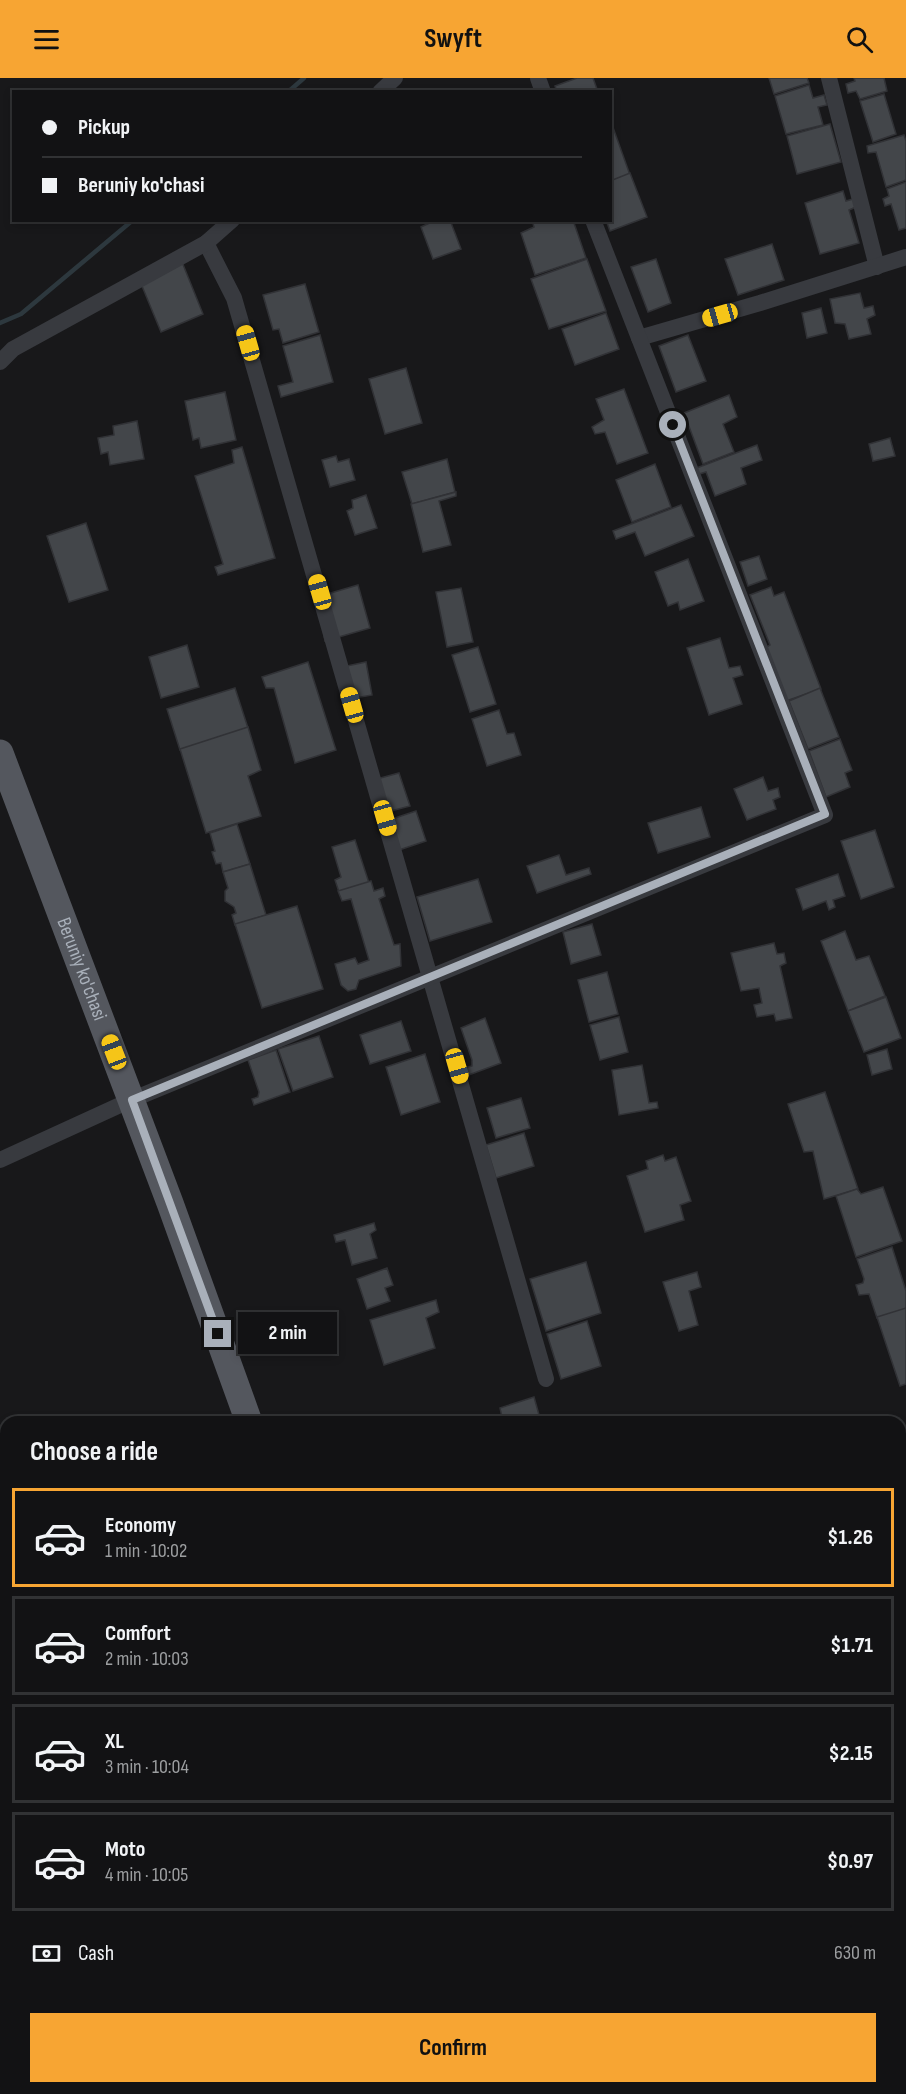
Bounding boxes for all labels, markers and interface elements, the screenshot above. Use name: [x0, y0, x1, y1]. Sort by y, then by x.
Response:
icon: menu: [30, 23, 63, 56]
text: Swyft: [424, 23, 482, 55]
icon: search: [843, 23, 876, 56]
text: Pickup: [78, 114, 130, 141]
text: Beruniy ko'chasi: [78, 172, 205, 199]
car: [700, 301, 740, 329]
car: [234, 323, 262, 363]
route start: [659, 411, 686, 438]
car: [306, 572, 334, 612]
car: [338, 685, 366, 725]
car: [371, 798, 399, 838]
street label: Beruniy ko'chasi: [51, 914, 112, 1024]
car: [99, 1032, 129, 1072]
car: [443, 1046, 471, 1086]
callout: 2 min: [239, 1313, 338, 1355]
route end: [204, 1320, 231, 1347]
text: 2 min: [268, 1321, 307, 1345]
text: Choose a ride: [30, 1436, 158, 1468]
icon: car: [33, 1511, 87, 1565]
text: Economy: [105, 1512, 176, 1539]
text: $1.26: [827, 1524, 873, 1551]
text: 1 min · 10:02: [105, 1539, 187, 1563]
icon: car: [33, 1619, 87, 1673]
text: Comfort: [105, 1620, 171, 1647]
text: $1.71: [830, 1632, 873, 1659]
text: 2 min · 10:03: [105, 1647, 189, 1671]
icon: car: [33, 1727, 87, 1781]
text: XL: [105, 1728, 124, 1755]
text: $2.15: [829, 1740, 873, 1767]
text: 3 min · 10:04: [105, 1755, 189, 1779]
icon: car: [33, 1835, 87, 1889]
text: Moto: [105, 1836, 145, 1863]
text: $0.97: [827, 1848, 873, 1875]
text: 4 min · 10:05: [105, 1863, 188, 1887]
icon: cash: [30, 1937, 63, 1970]
text: Cash: [78, 1940, 114, 1967]
text: 630 m: [834, 1941, 876, 1965]
button: Confirm: [30, 2013, 876, 2082]

